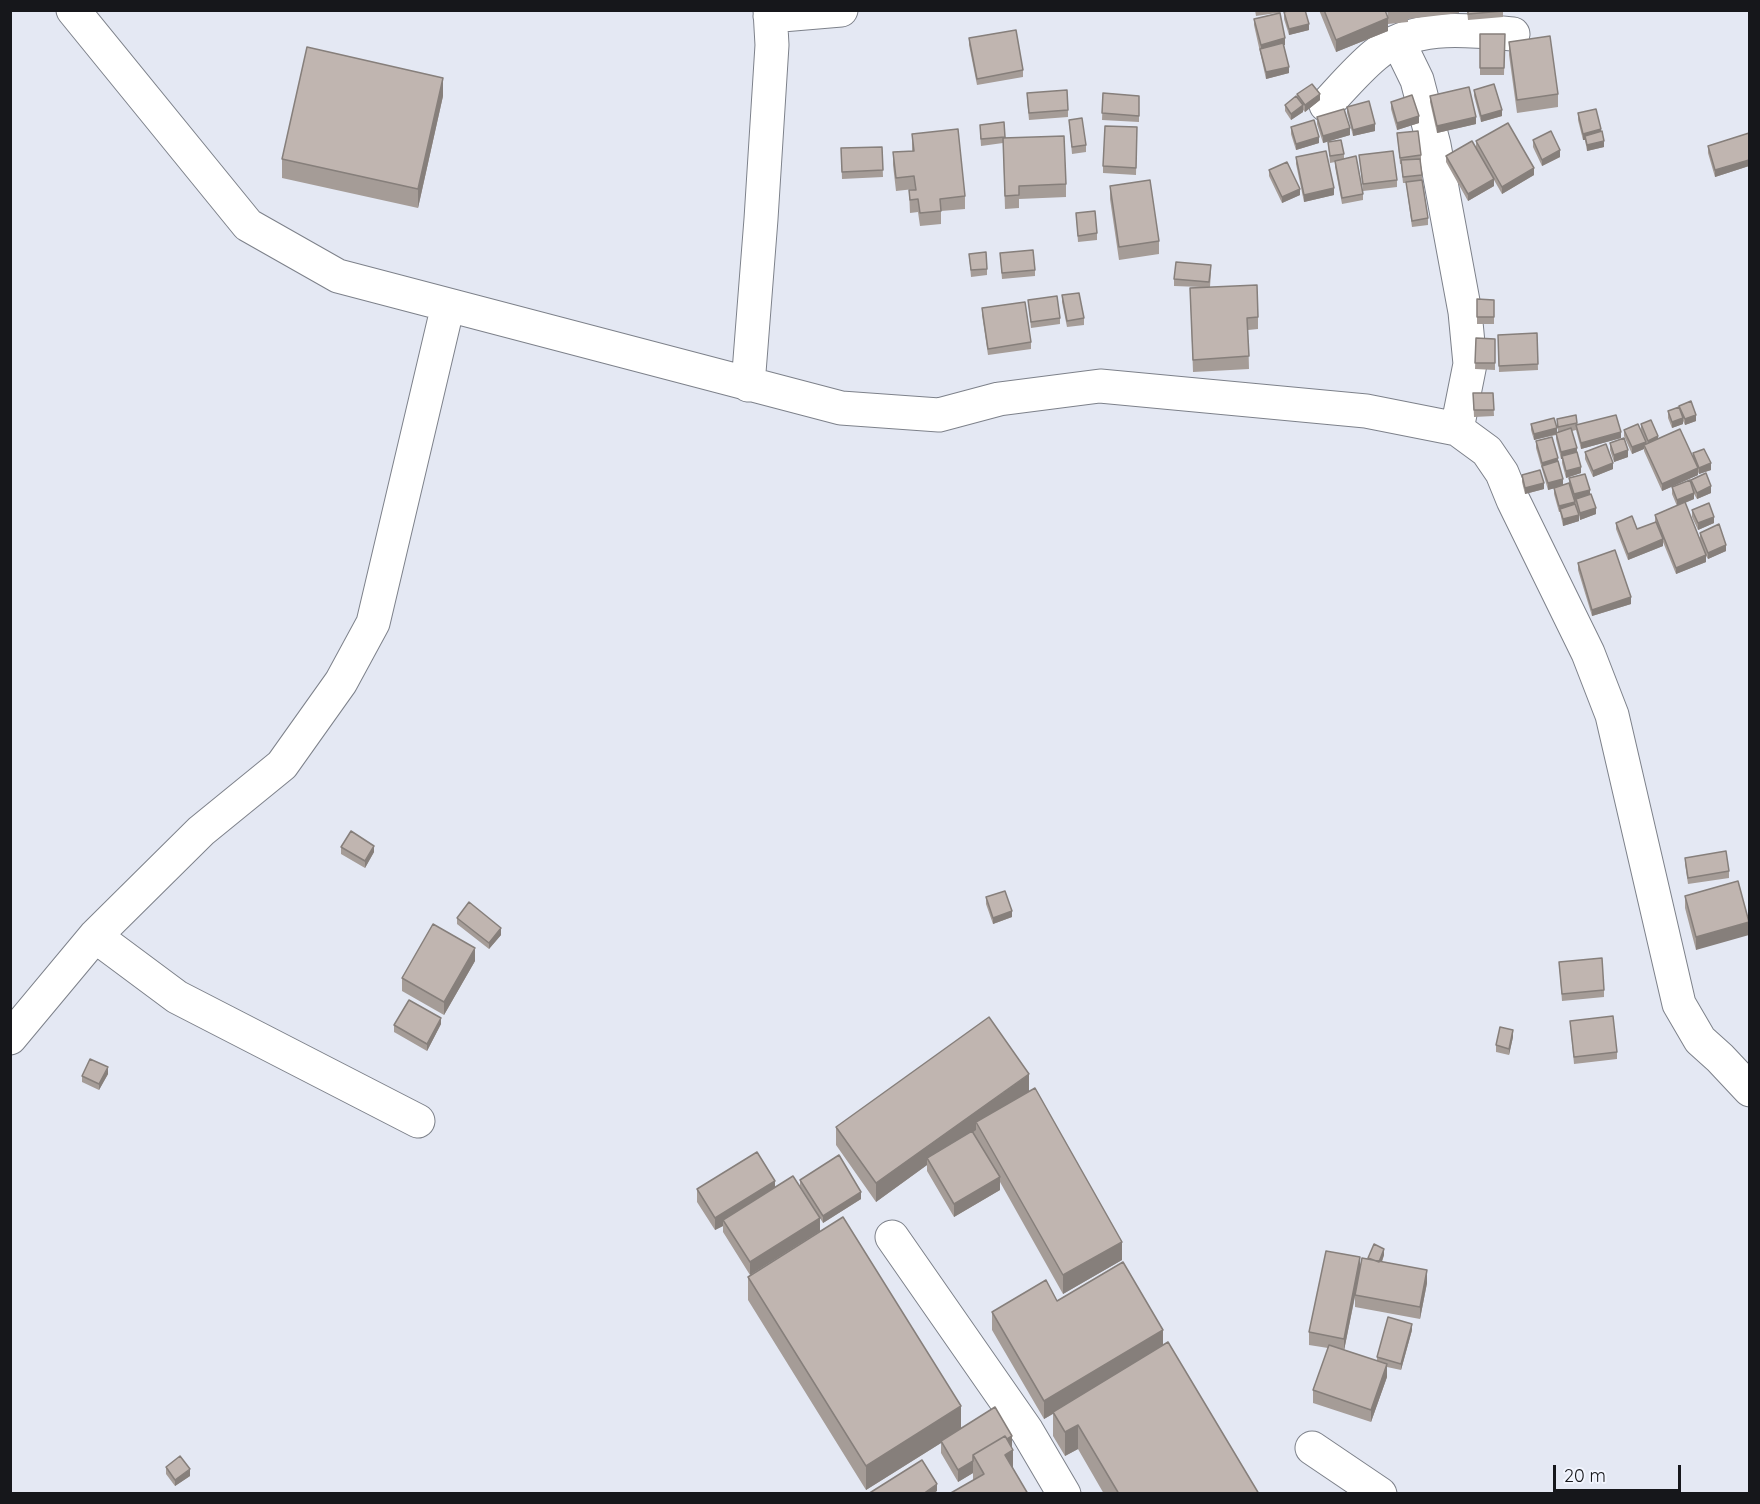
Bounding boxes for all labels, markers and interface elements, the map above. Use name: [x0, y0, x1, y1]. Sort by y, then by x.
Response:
scale bar: [1556, 1453, 1684, 1491]
text: 20 m: [1564, 1464, 1606, 1487]

